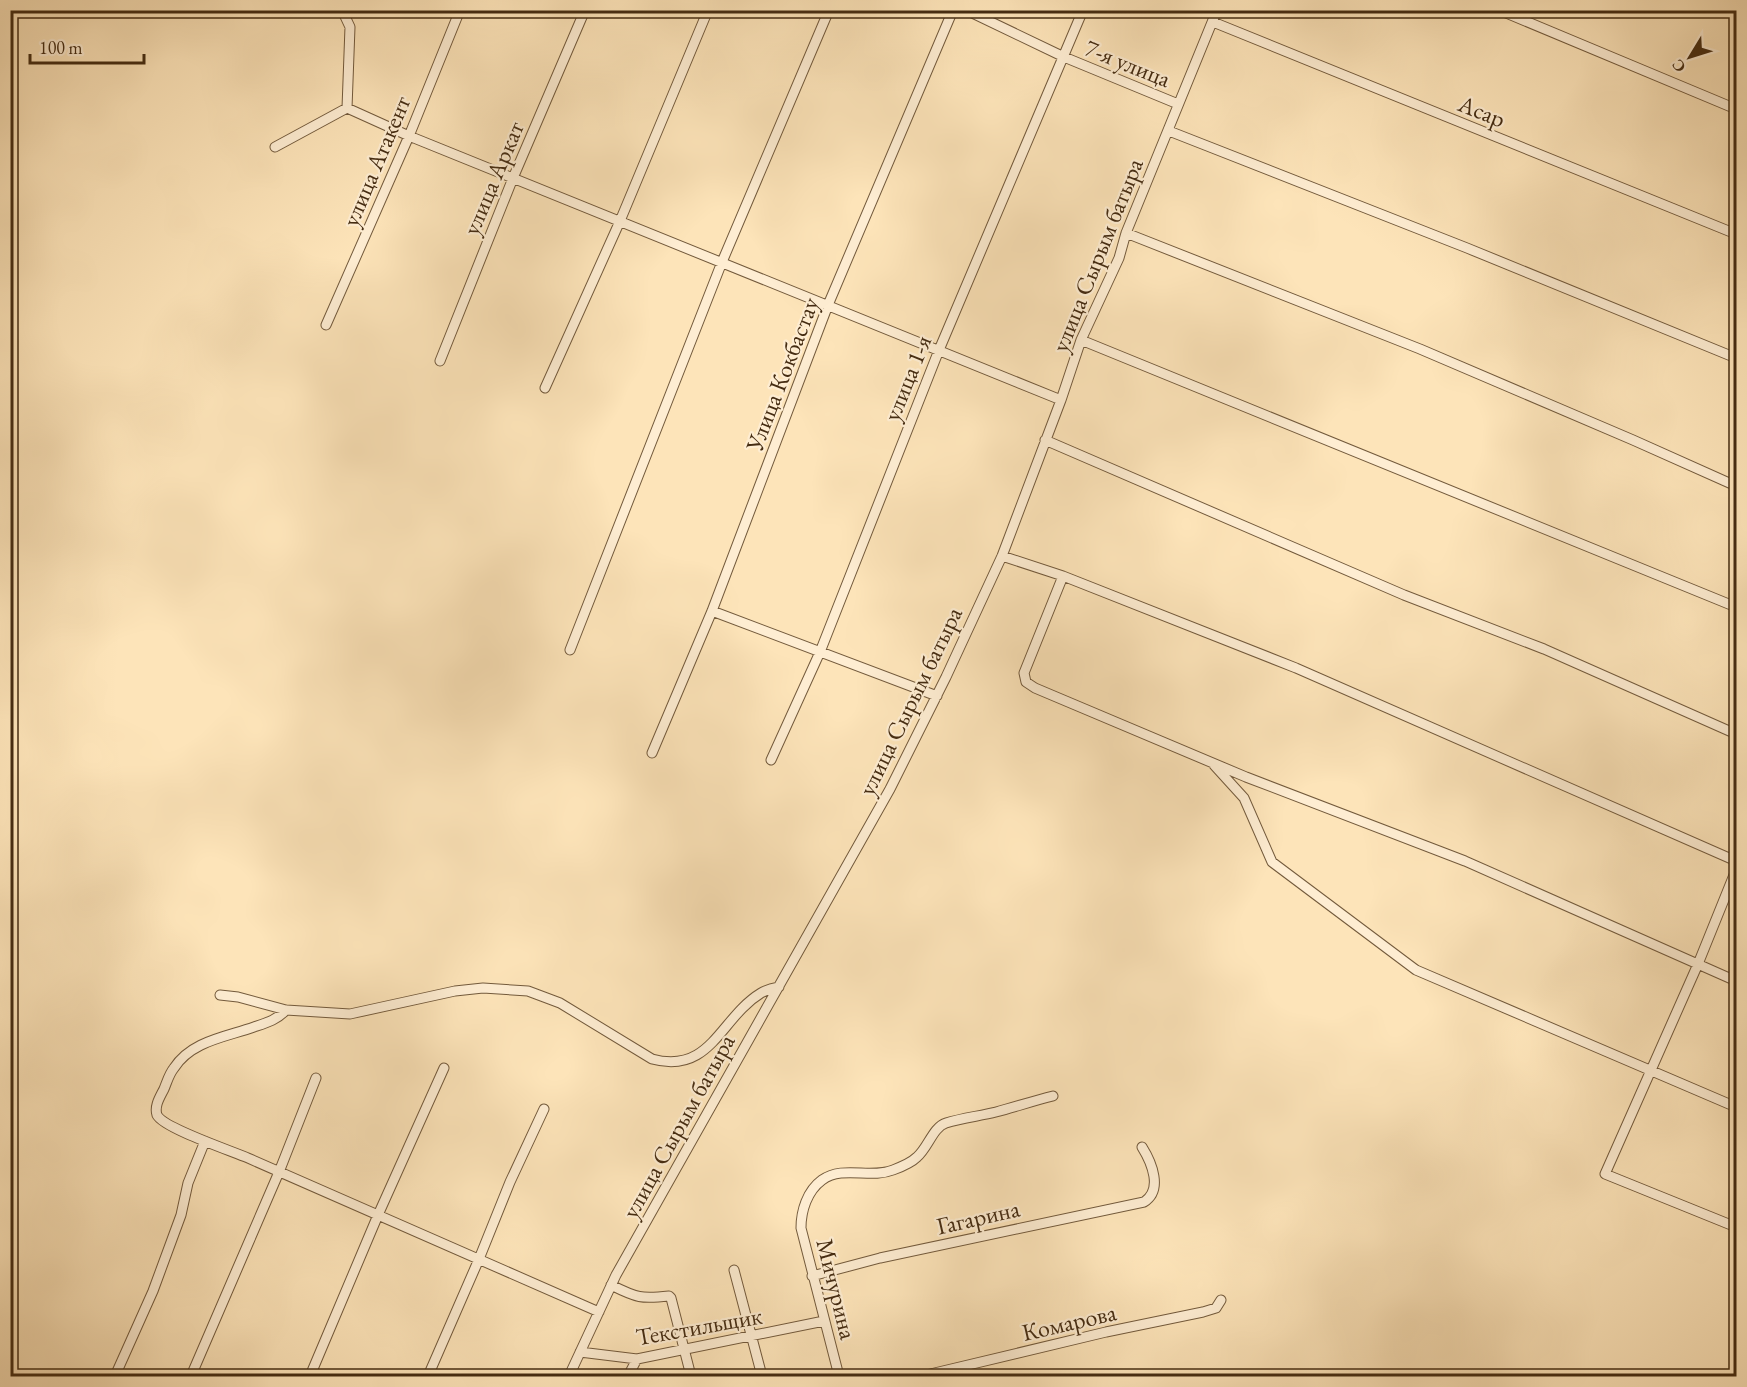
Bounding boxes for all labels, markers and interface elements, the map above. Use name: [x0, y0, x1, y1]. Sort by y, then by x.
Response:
scale bar: [30, 27, 144, 65]
north arrow: [1660, 27, 1720, 87]
street label: 7-я улица: [1081, 32, 1176, 94]
text: 100 m: [39, 36, 83, 59]
text: С: [1667, 55, 1690, 77]
street label: Асар: [1453, 87, 1510, 134]
street label: улица Атакент: [335, 91, 417, 231]
street label: улица Аркат: [455, 116, 531, 239]
street label: улица Сырым батыра: [1044, 153, 1150, 356]
street label: Улица Кокбастау: [738, 292, 826, 456]
street label: улица 1-я: [876, 330, 938, 425]
street label: улица Сырым батыра: [851, 601, 969, 800]
street label: улица Сырым батыра: [615, 1028, 742, 1224]
street label: Гагарина: [933, 1192, 1023, 1242]
street label: Мичурина: [810, 1235, 865, 1343]
street label: Комарова: [1019, 1296, 1120, 1348]
street label: Текстильщик: [633, 1300, 765, 1352]

